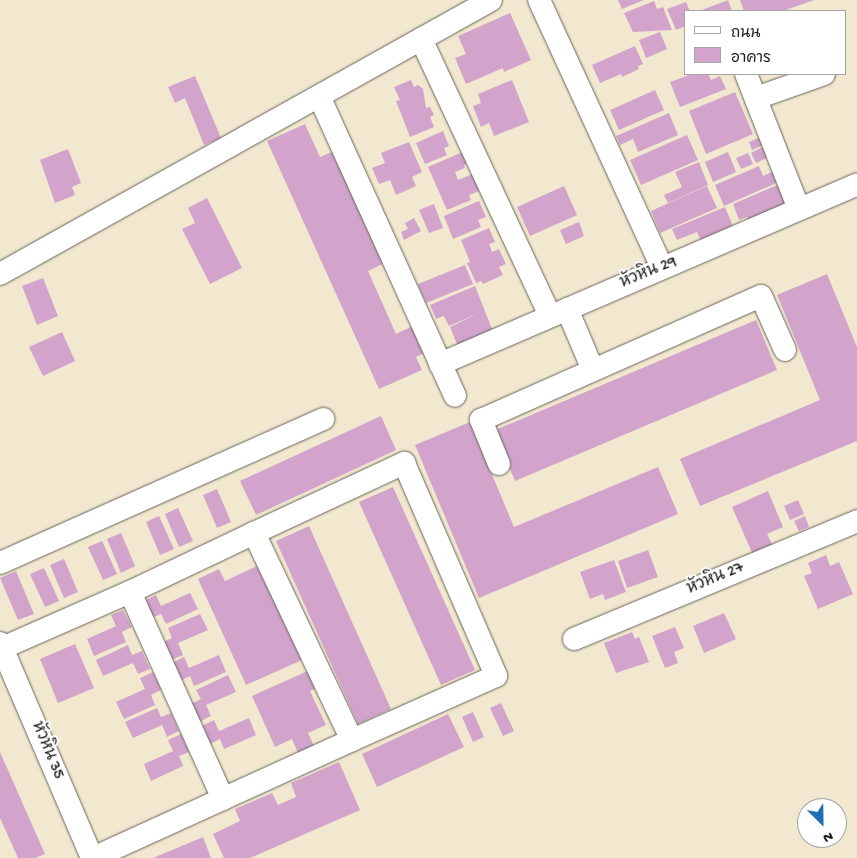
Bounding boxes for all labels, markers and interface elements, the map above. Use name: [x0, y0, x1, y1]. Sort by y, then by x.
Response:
legend: [684, 10, 847, 75]
text: ถนน: [731, 25, 760, 43]
text: อาคาร: [731, 50, 771, 68]
street label: หัวหิน 29: [618, 254, 680, 294]
street label: หัวหิน 27: [685, 559, 747, 601]
street label: หัวหิน 35: [25, 719, 67, 783]
north arrow: [797, 798, 847, 848]
text: N: [820, 827, 835, 846]

